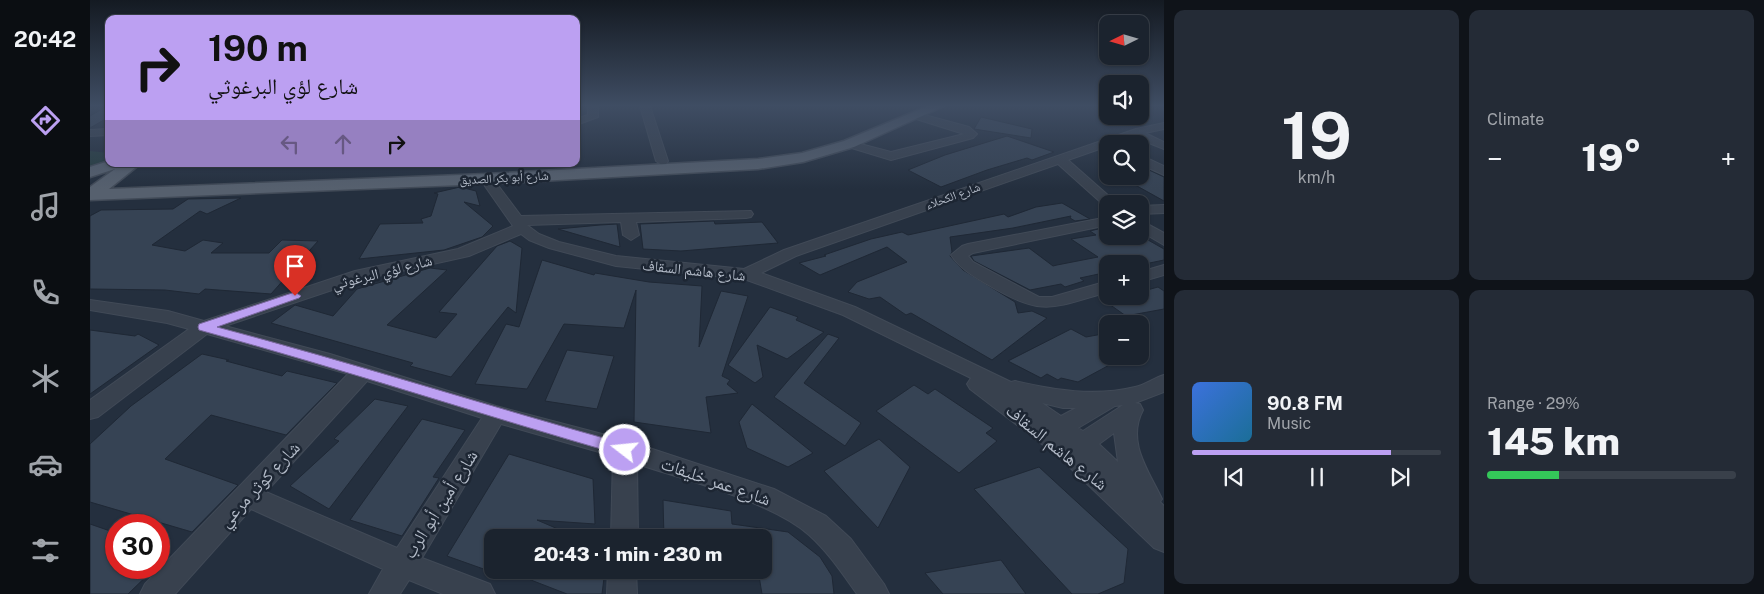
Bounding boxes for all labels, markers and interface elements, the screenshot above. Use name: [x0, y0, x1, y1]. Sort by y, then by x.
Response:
north arrow: [1099, 15, 1149, 65]
map controls: [1099, 15, 1149, 365]
text: 20:42: [14, 26, 76, 52]
text: 190 m: [208, 28, 308, 69]
icon: right: [125, 35, 190, 100]
text: شارع لؤي البرغوثي: [208, 73, 358, 99]
button: sound: [1099, 75, 1149, 125]
text: 19: [1281, 97, 1352, 174]
icon: directions: [28, 103, 63, 138]
text: Climate: [1487, 110, 1544, 129]
icon: left: [276, 130, 304, 158]
icon: ahead: [329, 130, 357, 158]
icon: right: [382, 130, 410, 158]
button: search: [1099, 135, 1149, 185]
text: 19°: [1581, 135, 1642, 180]
text: −: [1487, 142, 1503, 175]
text: +: [1720, 142, 1736, 175]
text: km/h: [1298, 168, 1335, 187]
street label: شارع أبو بكر الصديق: [459, 169, 549, 188]
street label: شارع الكحلاء: [924, 180, 983, 213]
icon: music: [28, 189, 63, 224]
button: layers: [1099, 195, 1149, 245]
pin: [274, 245, 316, 296]
street label: شارع لؤي البرغوثي: [330, 251, 435, 296]
icon: arrive: [281, 252, 309, 280]
button: +: [1099, 255, 1149, 305]
street label: شارع هاشم السقاف: [641, 256, 747, 286]
icon: phone: [28, 275, 63, 310]
button: −: [1099, 315, 1149, 365]
icon: climate: [28, 361, 63, 396]
text: 90.8 FM: [1267, 392, 1343, 414]
text: Range · 29%: [1487, 394, 1580, 413]
street label: شارع هاشم السقاف: [1001, 400, 1112, 496]
text: Music: [1267, 414, 1311, 433]
text: 145 km: [1487, 419, 1620, 464]
position arrow: [598, 423, 650, 475]
street label: شارع كوثر مرعي: [214, 437, 307, 534]
street label: شارع أمين أبو الرب: [398, 446, 483, 563]
icon: car: [28, 447, 63, 482]
street label: شارع عمر خليفات: [658, 452, 774, 511]
icon: previous: [1220, 463, 1248, 491]
icon: pause: [1303, 463, 1331, 491]
icon: next: [1386, 463, 1414, 491]
speed limit sign: 30: [105, 514, 170, 579]
icon: filters: [28, 533, 63, 568]
text: 20:43 · 1 min · 230 m: [534, 543, 722, 565]

